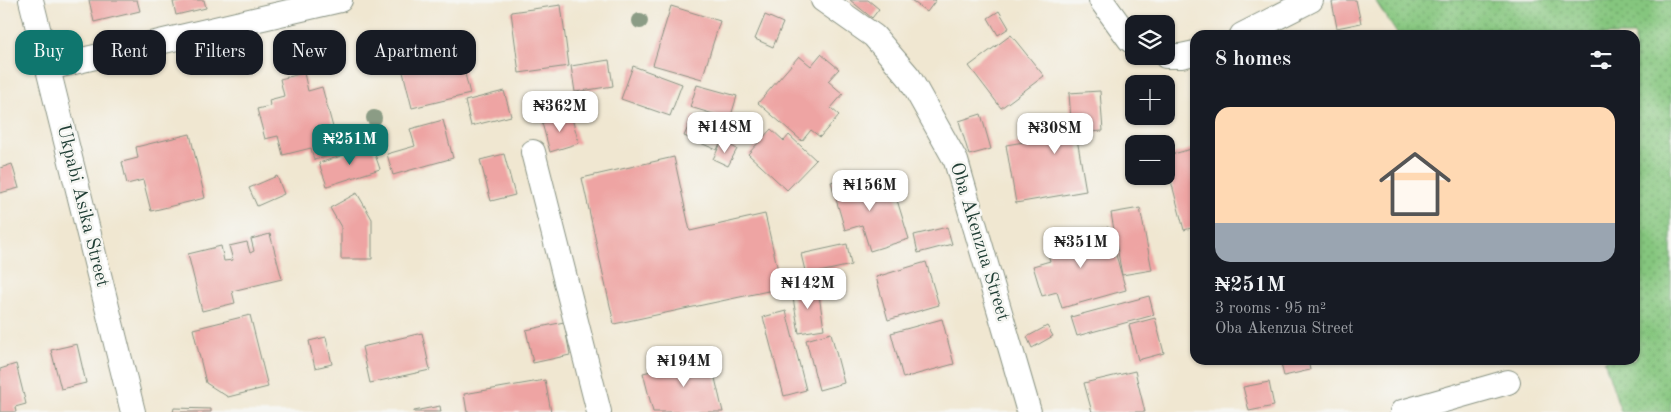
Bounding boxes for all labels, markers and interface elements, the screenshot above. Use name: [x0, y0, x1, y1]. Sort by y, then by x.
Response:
map controls: [1125, 15, 1175, 185]
button: layers: [1125, 15, 1175, 65]
chip: Buy: [15, 30, 83, 75]
chip: Rent: [93, 30, 166, 75]
chip: Filters: [176, 30, 263, 75]
chip: New: [273, 30, 346, 75]
chip: Apartment: [356, 30, 476, 75]
icon: filters: [1587, 46, 1615, 74]
text: 8 homes: [1215, 49, 1291, 70]
button: +: [1125, 75, 1175, 125]
pin: ₦362M: [525, 90, 595, 133]
text: ₦362M: [533, 99, 587, 115]
pin: ₦148M: [690, 112, 760, 154]
pin: ₦308M: [1020, 112, 1090, 155]
text: ₦148M: [698, 120, 752, 136]
text: ₦308M: [1028, 121, 1082, 137]
street label: Ukpabi Asika Street: [53, 123, 111, 289]
pin: ₦251M: [315, 124, 385, 166]
text: ₦251M: [323, 132, 377, 148]
button: −: [1125, 135, 1175, 185]
icon: home: [1370, 139, 1460, 229]
street label: Oba Akenzua Street: [946, 160, 1012, 324]
pin: ₦156M: [835, 170, 905, 212]
text: ₦156M: [843, 178, 897, 194]
pin: ₦351M: [1046, 226, 1116, 269]
text: ₦351M: [1054, 235, 1108, 251]
pin: ₦142M: [773, 268, 843, 310]
text: ₦251M: [1215, 275, 1285, 296]
text: ₦142M: [781, 276, 835, 292]
text: 3 rooms · 95 m²: [1215, 301, 1326, 317]
text: Oba Akenzua Street: [1215, 321, 1354, 337]
pin: ₦194M: [649, 346, 719, 388]
text: ₦194M: [657, 354, 711, 370]

